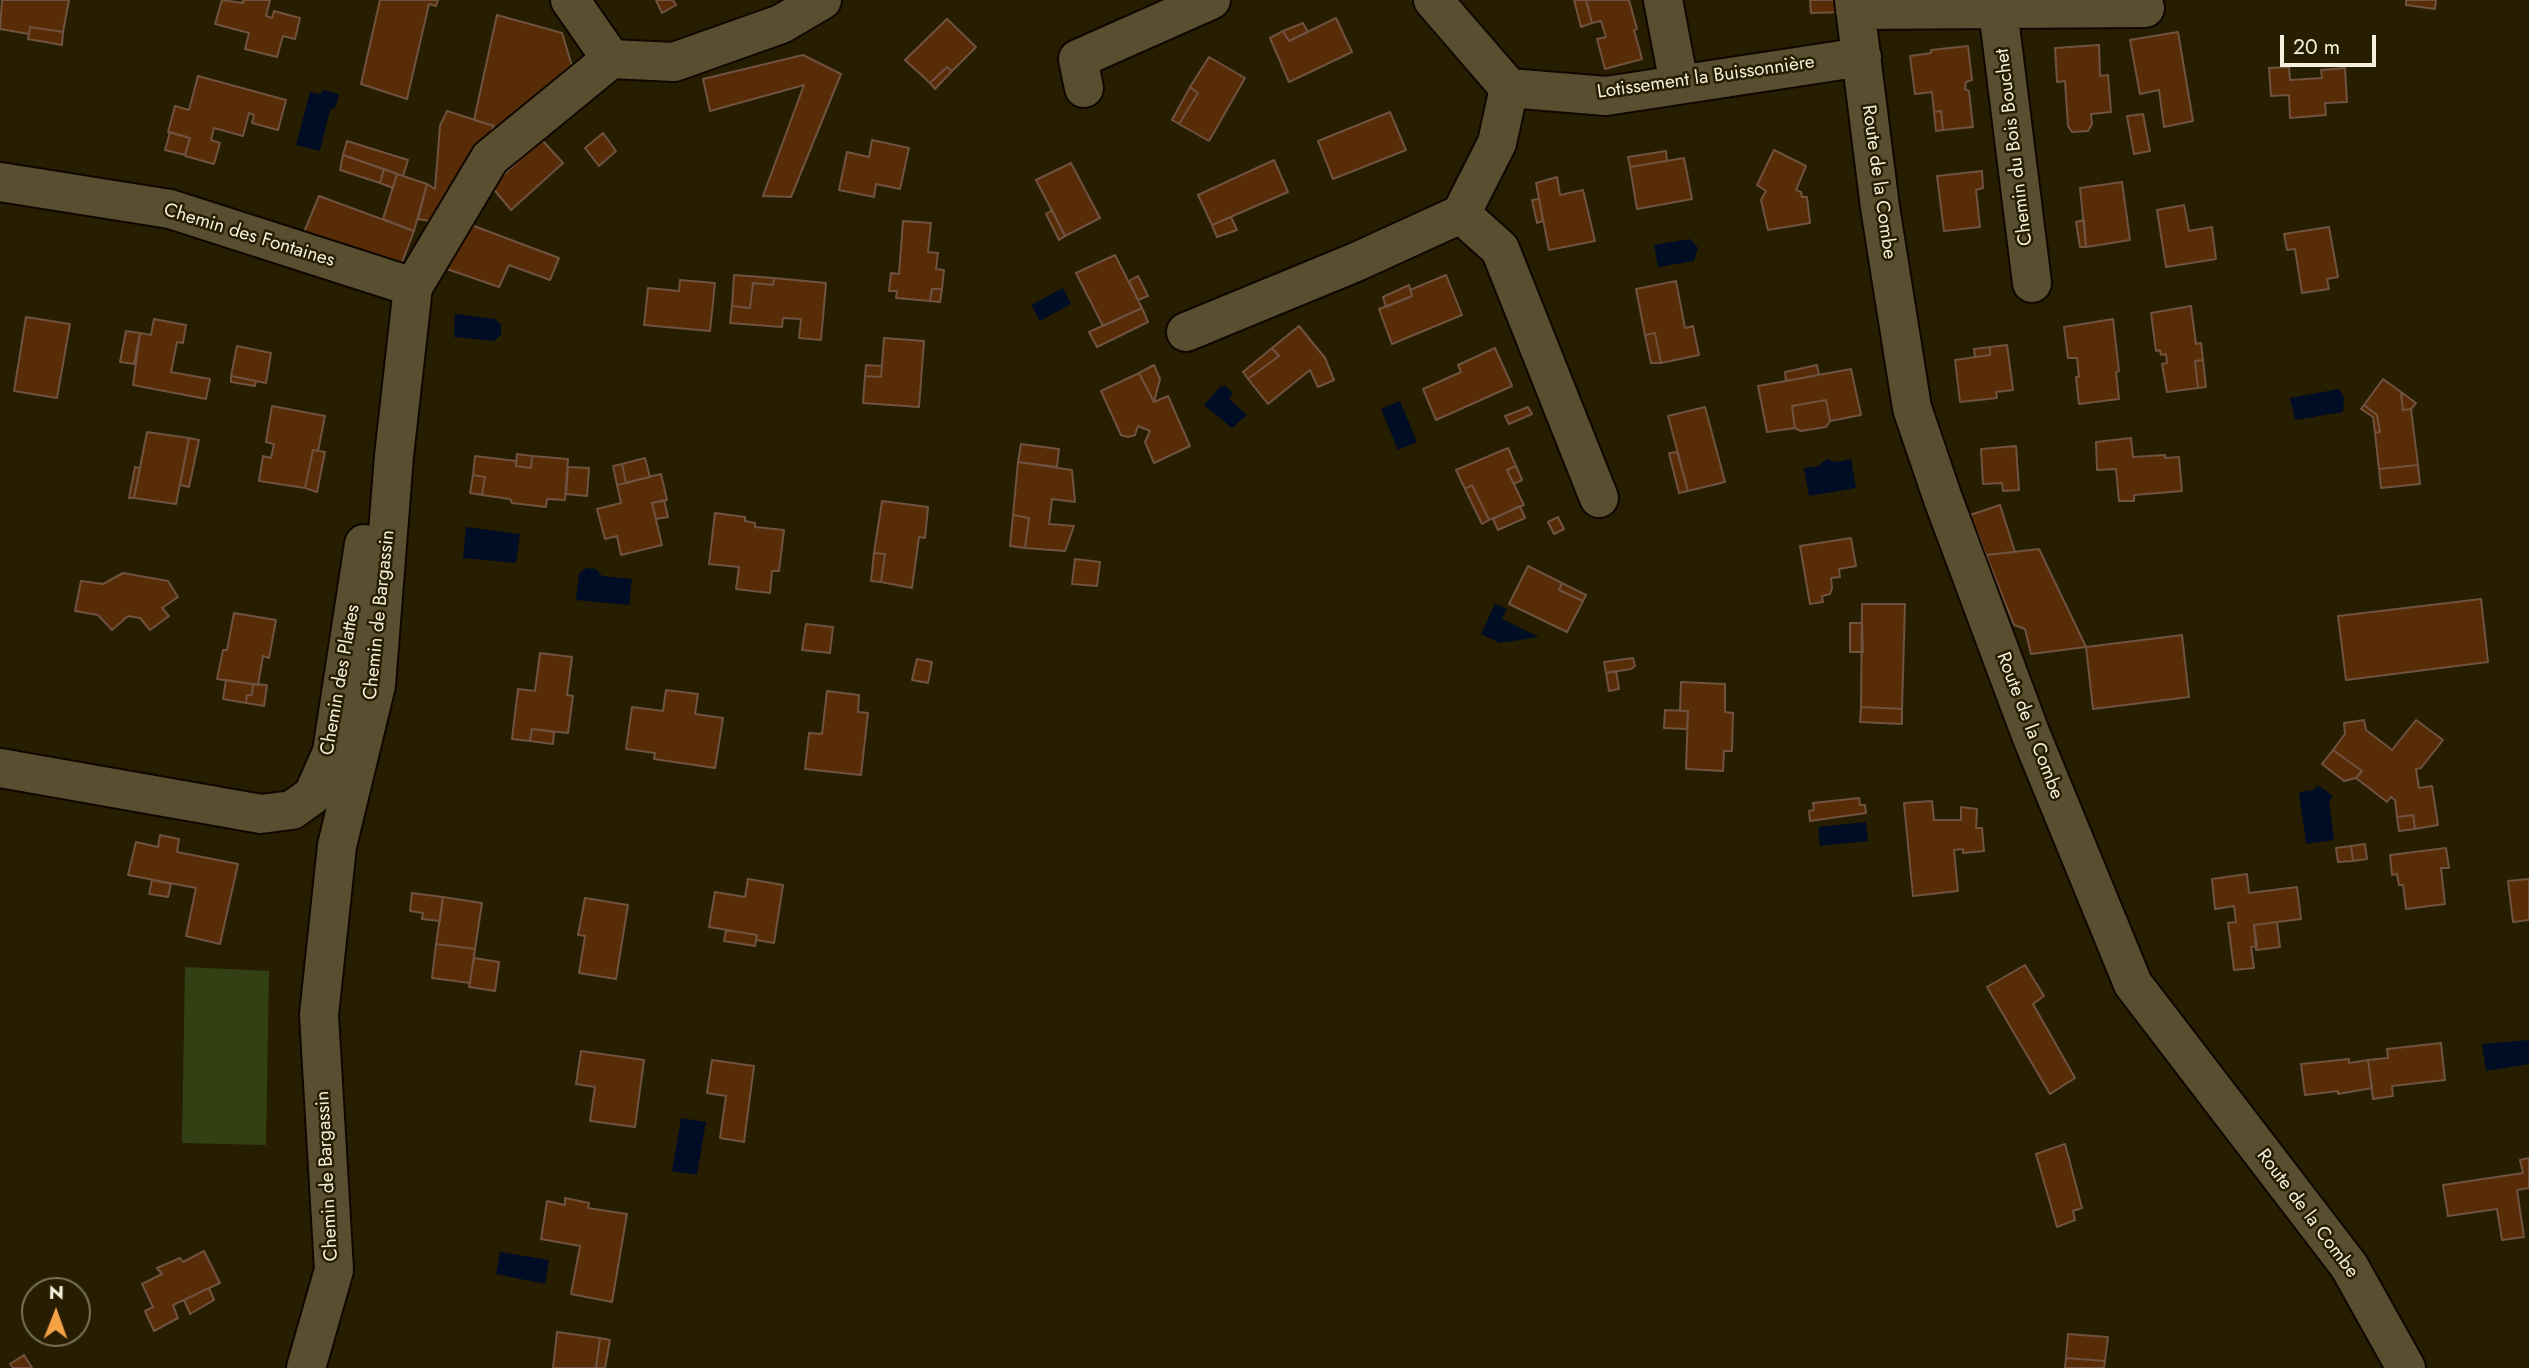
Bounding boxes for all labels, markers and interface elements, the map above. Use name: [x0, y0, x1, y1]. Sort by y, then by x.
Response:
scale bar: [2284, 21, 2380, 65]
text: 20 m: [2293, 32, 2340, 62]
street label: Chemin du Bois Bouchet: [1992, 47, 2038, 247]
street label: Lotissement la Buissonnière: [1596, 51, 1816, 105]
street label: Route de la Combe: [1856, 103, 1900, 261]
street label: Chemin des Fontaines: [161, 199, 337, 273]
street label: Chemin de Bargassin: [360, 529, 400, 701]
street label: Chemin des Plattes: [317, 603, 365, 757]
street label: Route de la Combe: [1991, 649, 2067, 803]
street label: Chemin de Bargassin: [312, 1090, 344, 1262]
street label: Route de la Combe: [2251, 1145, 2363, 1283]
north arrow: [21, 1277, 91, 1347]
text: N: [49, 1279, 64, 1306]

